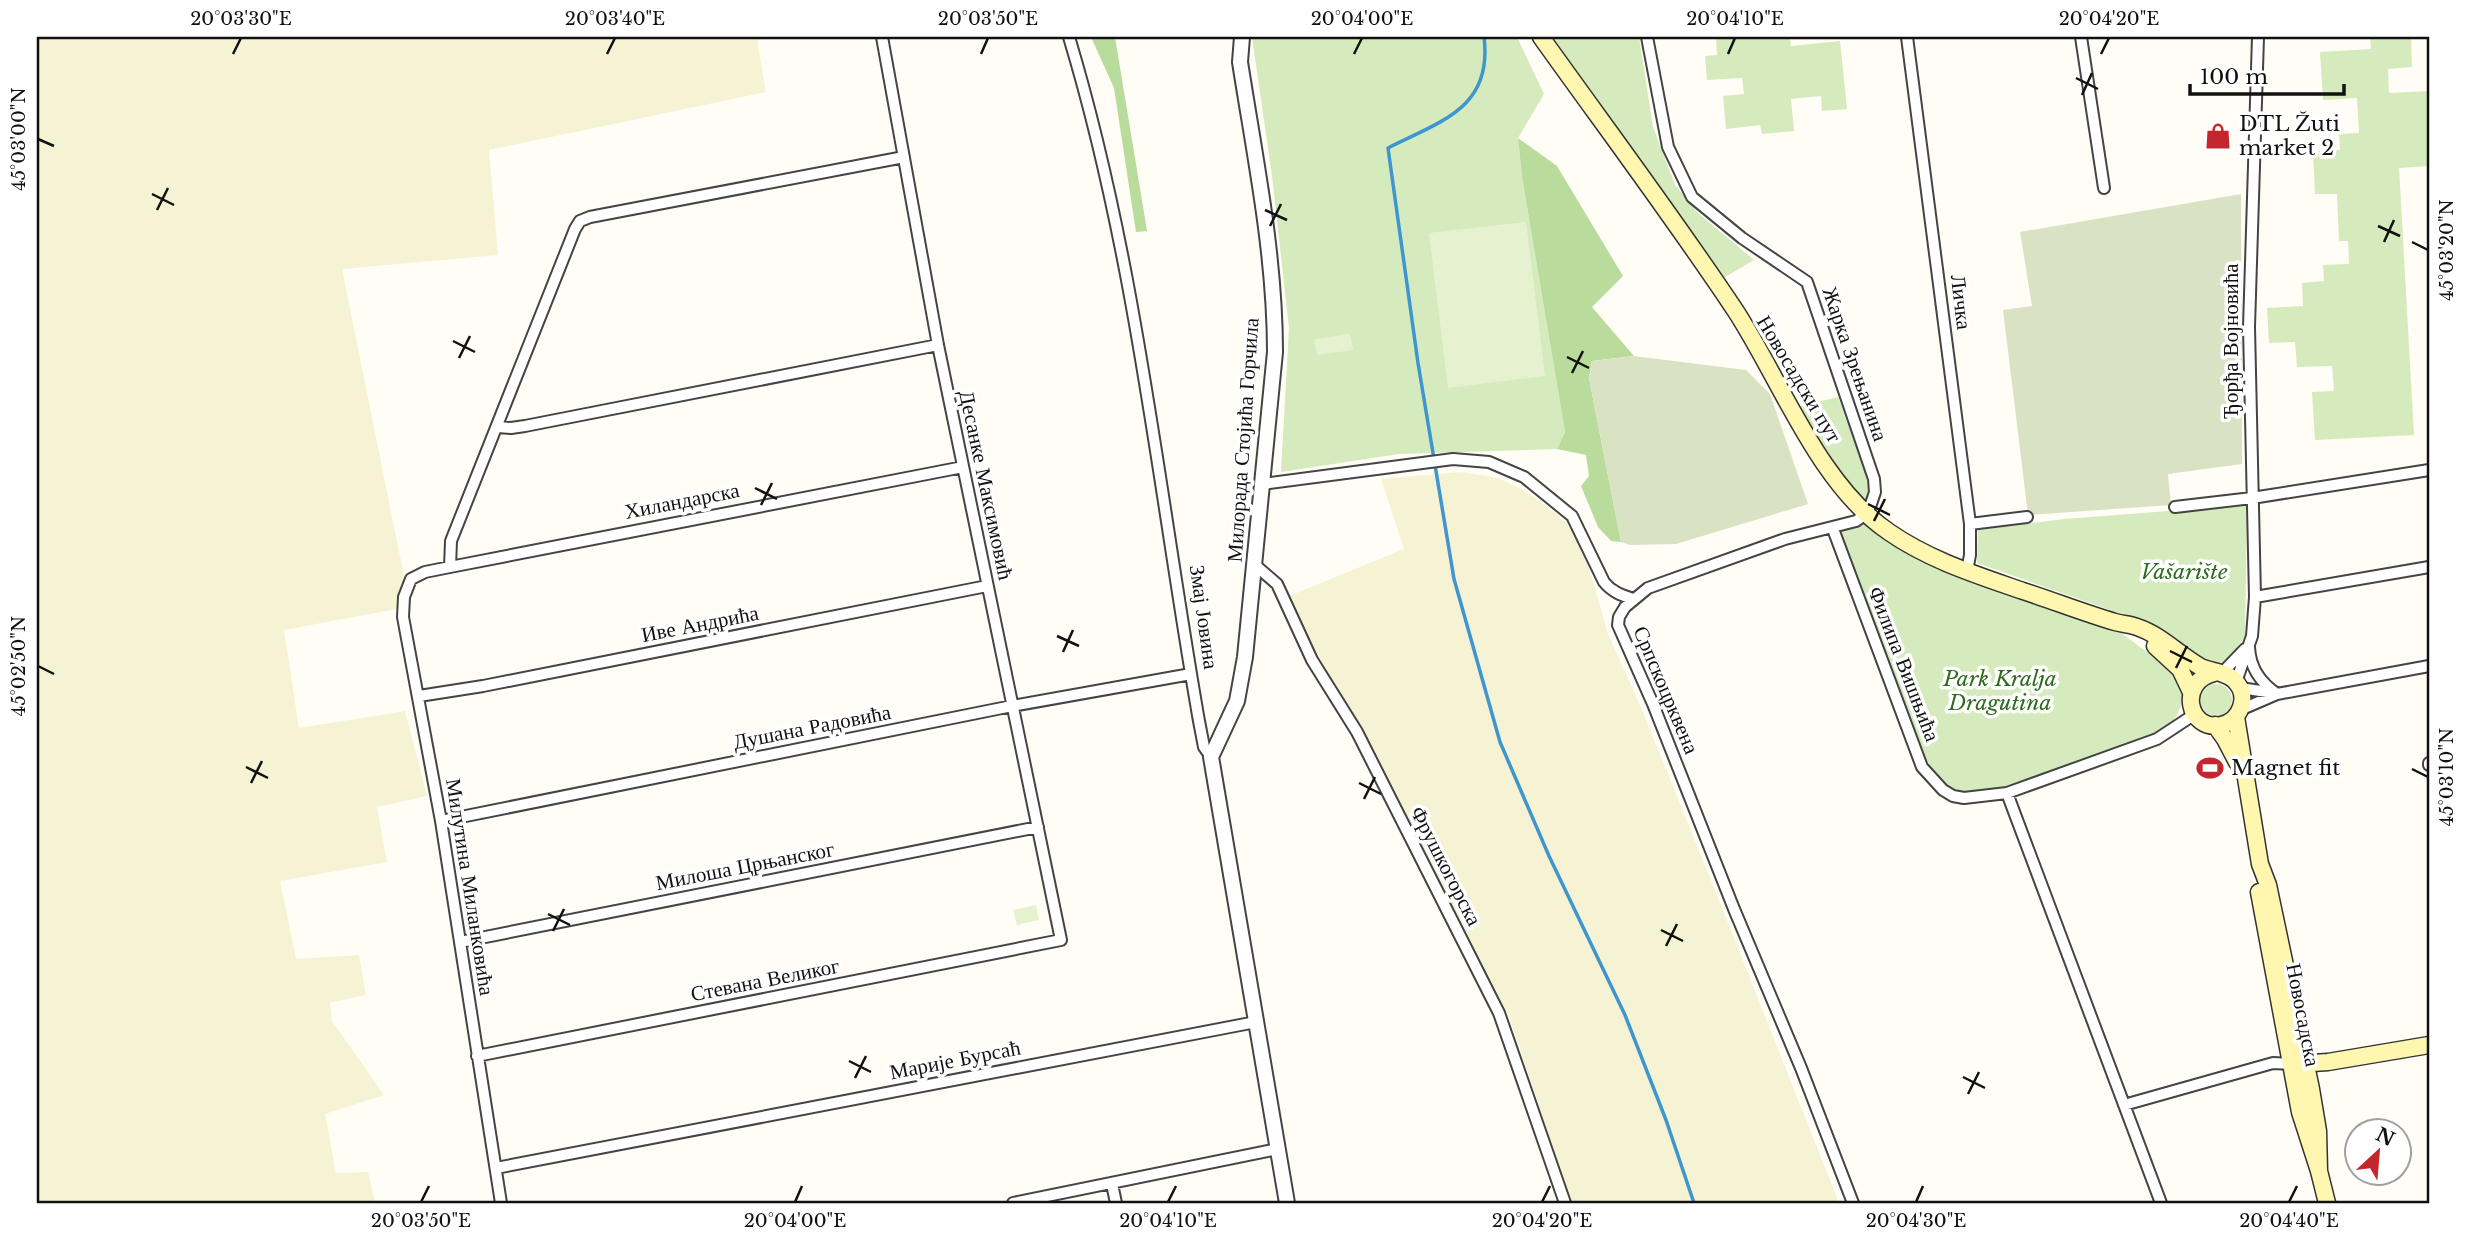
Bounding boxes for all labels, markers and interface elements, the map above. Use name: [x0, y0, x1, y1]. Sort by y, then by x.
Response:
text: 20°03'30"E: [190, 8, 292, 30]
text: 20°03'40"E: [565, 8, 665, 30]
text: 20°03'50"E: [938, 8, 1038, 30]
text: 20°04'00"E: [1311, 8, 1413, 30]
text: 20°04'10"E: [1686, 8, 1784, 30]
text: 20°04'20"E: [2059, 8, 2159, 30]
scale bar: [2190, 52, 2344, 96]
text: 100 m: [2200, 64, 2268, 90]
text: 45°03'00"N: [8, 87, 30, 191]
place label: DTL Žuti market 2: [2239, 111, 2340, 161]
shop icon: DTL Žuti market 2: [2203, 121, 2233, 151]
text: 45°03'20"N: [2436, 199, 2458, 301]
street label: Ђорђа Војновића: [2218, 263, 2244, 419]
street label: Личка: [1945, 273, 1977, 332]
street label: Жарка Зрењанина: [1816, 284, 1894, 445]
street label: Новосадски пут: [1751, 311, 1847, 447]
street label: Милорада Стојића Горчила: [1221, 316, 1265, 563]
street label: Десанке Максимовић: [953, 388, 1019, 583]
street label: Хиландарска: [622, 477, 742, 525]
park label: Vašarište: [2141, 559, 2228, 585]
street label: Змај Јовина: [1184, 563, 1224, 672]
street label: Филипа Вишњића: [1863, 583, 1946, 746]
street label: Иве Андрића: [639, 600, 762, 648]
text: 45°02'50"N: [8, 616, 30, 716]
street label: Српскоцрквена: [1627, 622, 1705, 758]
park label: Park Kralja Dragutina: [1942, 666, 2057, 716]
street label: Душана Радовића: [731, 699, 894, 755]
text: 45°03'10"N: [2436, 728, 2458, 826]
sports icon: Magnet fit: [2195, 753, 2225, 783]
place label: Magnet fit: [2231, 755, 2340, 781]
street label: Милутина Миланковића: [440, 777, 500, 998]
street label: Фрушкогорска: [1405, 802, 1488, 931]
street label: Милоша Црњанског: [653, 836, 837, 896]
street label: Стевана Великог: [688, 953, 842, 1007]
street label: Новосадска: [2280, 961, 2326, 1069]
street label: Марије Бурсаћ: [887, 1034, 1023, 1085]
north arrow: [2344, 1118, 2414, 1188]
text: N: [2372, 1123, 2398, 1151]
text: 20°03'50"E: [371, 1210, 471, 1232]
text: 20°04'00"E: [744, 1210, 846, 1232]
text: 20°04'10"E: [1119, 1210, 1217, 1232]
text: 20°04'20"E: [1492, 1210, 1592, 1232]
text: 20°04'30"E: [1866, 1210, 1966, 1232]
text: 20°04'40"E: [2239, 1210, 2339, 1232]

